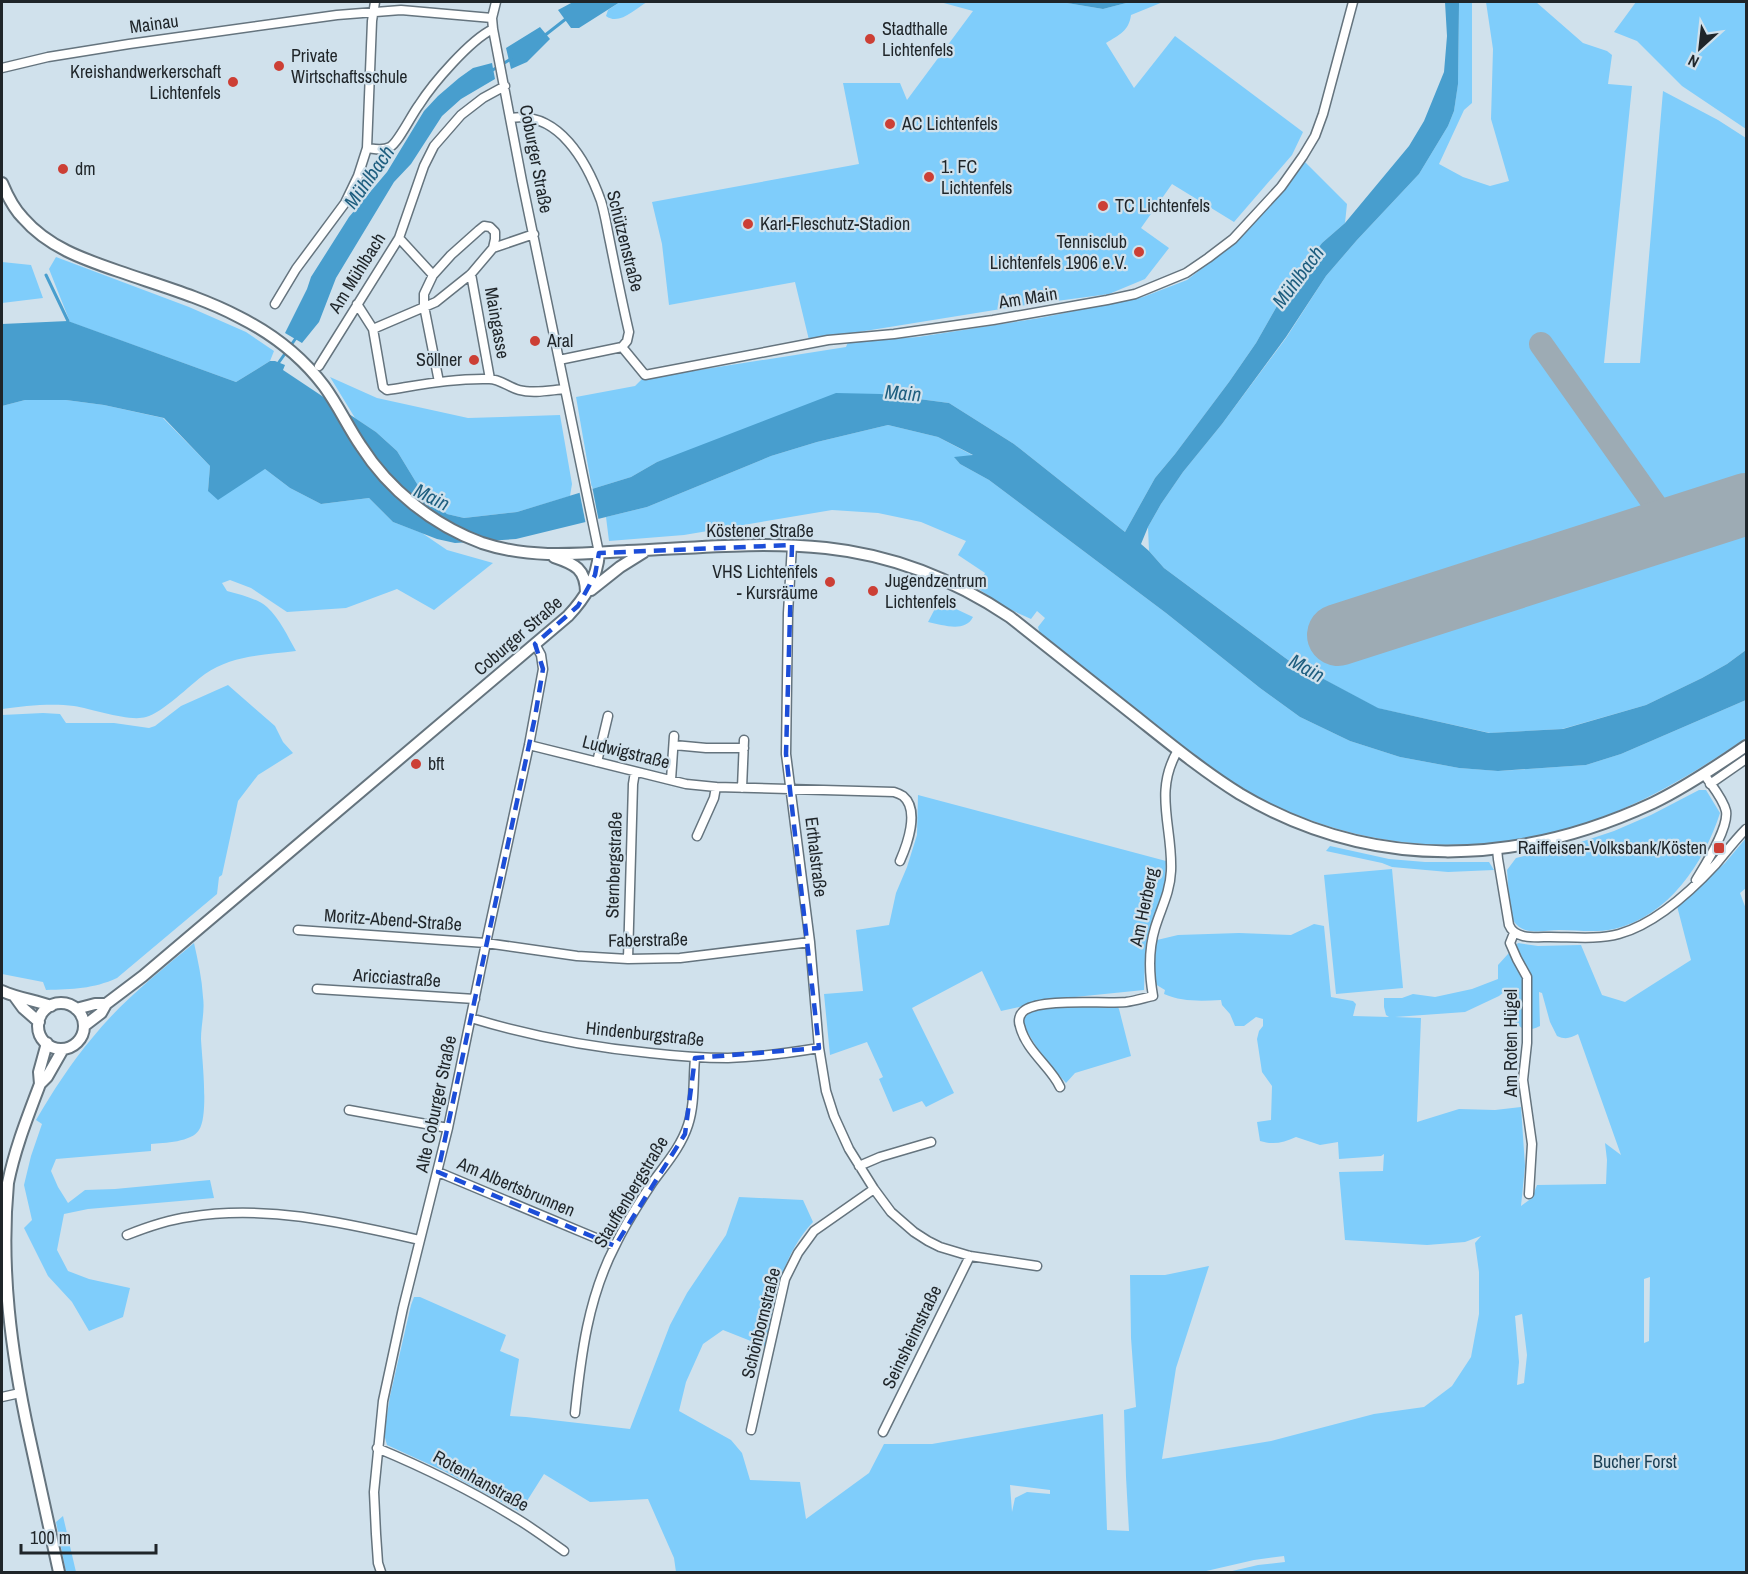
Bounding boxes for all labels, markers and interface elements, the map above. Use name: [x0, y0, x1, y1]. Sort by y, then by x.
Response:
street label: Mainau: [128, 8, 180, 39]
place label: Stadthalle Lichtenfels: [882, 16, 953, 62]
north arrow: [1670, 18, 1730, 78]
marker: Stadthalle Lichtenfels: [863, 32, 877, 46]
place label: Private Wirtschaftsschule: [291, 43, 407, 89]
text: N: [1684, 49, 1702, 73]
place label: Kreishandwerkerschaft Lichtenfels: [70, 59, 221, 105]
marker: Private Wirtschaftsschule: [272, 59, 286, 73]
marker: Kreishandwerkerschaft Lichtenfels: [226, 75, 240, 89]
street label: Coburger Straße: [514, 103, 559, 215]
place label: AC Lichtenfels: [901, 111, 998, 136]
marker: AC Lichtenfels: [883, 117, 897, 131]
water label: Mühlbach: [337, 140, 400, 214]
place label: 1. FC Lichtenfels: [941, 154, 1012, 200]
place label: dm: [75, 156, 96, 181]
marker: dm: [56, 162, 70, 176]
marker: 1. FC Lichtenfels: [922, 170, 936, 184]
street label: Schützenstraße: [601, 188, 650, 294]
place label: TC Lichtenfels: [1115, 193, 1210, 218]
marker: TC Lichtenfels: [1096, 199, 1110, 213]
place label: Karl-Fleschutz-Stadion: [760, 211, 910, 236]
marker: Karl-Fleschutz-Stadion: [741, 217, 755, 231]
street label: Am Mühlbach: [322, 228, 391, 318]
place label: Tennisclub Lichtenfels 1906 e.V.: [990, 229, 1127, 275]
water label: Mühlbach: [1265, 240, 1330, 313]
marker: Tennisclub Lichtenfels 1906 e.V.: [1132, 245, 1146, 259]
street label: Am Main: [996, 281, 1059, 315]
street label: Maingasse: [479, 285, 516, 361]
place label: Aral: [546, 328, 573, 353]
marker: Aral: [528, 334, 542, 348]
place label: Söllner: [416, 347, 462, 372]
marker: Söllner: [467, 353, 481, 367]
water label: Main: [884, 377, 922, 408]
water label: Main: [410, 476, 455, 517]
street label: Köstener Straße: [706, 518, 814, 543]
place label: VHS Lichtenfels - Kursräume: [712, 559, 818, 605]
place label: Jugendzentrum Lichtenfels: [885, 568, 987, 614]
marker: VHS Lichtenfels - Kursräume: [823, 575, 837, 589]
marker: Jugendzentrum Lichtenfels: [866, 584, 880, 598]
street label: Coburger Straße: [468, 590, 567, 681]
water label: Main: [1285, 647, 1330, 688]
street label: Ludwigstraße: [580, 729, 673, 774]
place label: bft: [428, 751, 444, 776]
marker: bft: [409, 757, 423, 771]
street label: Sternbergstraße: [599, 811, 628, 919]
street label: Erthalstraße: [799, 816, 834, 898]
place label: Raiffeisen-Volksbank/Kösten: [1518, 835, 1707, 860]
marker: Raiffeisen-Volksbank/Kösten: [1712, 841, 1726, 855]
street label: Am Herberg: [1123, 865, 1164, 949]
street label: Moritz-Abend-Straße: [323, 902, 463, 937]
street label: Faberstraße: [608, 926, 688, 953]
street label: Aricciastraße: [351, 962, 442, 993]
street label: Am Roten Hügel: [1498, 989, 1523, 1098]
street label: Hindenburgstraße: [585, 1015, 706, 1052]
street label: Alte Coburger Straße: [409, 1033, 462, 1176]
street label: Stauffenbergstraße: [587, 1131, 674, 1252]
street label: Am Albertsbrunnen: [453, 1150, 579, 1223]
street label: Schönbornstraße: [735, 1265, 786, 1381]
street label: Seinsheimstraße: [876, 1281, 947, 1393]
street label: Rotenhanstraße: [429, 1444, 534, 1517]
park label: Bucher Forst: [1593, 1449, 1677, 1474]
scale bar: [21, 1517, 156, 1555]
text: 100 m: [30, 1525, 71, 1550]

